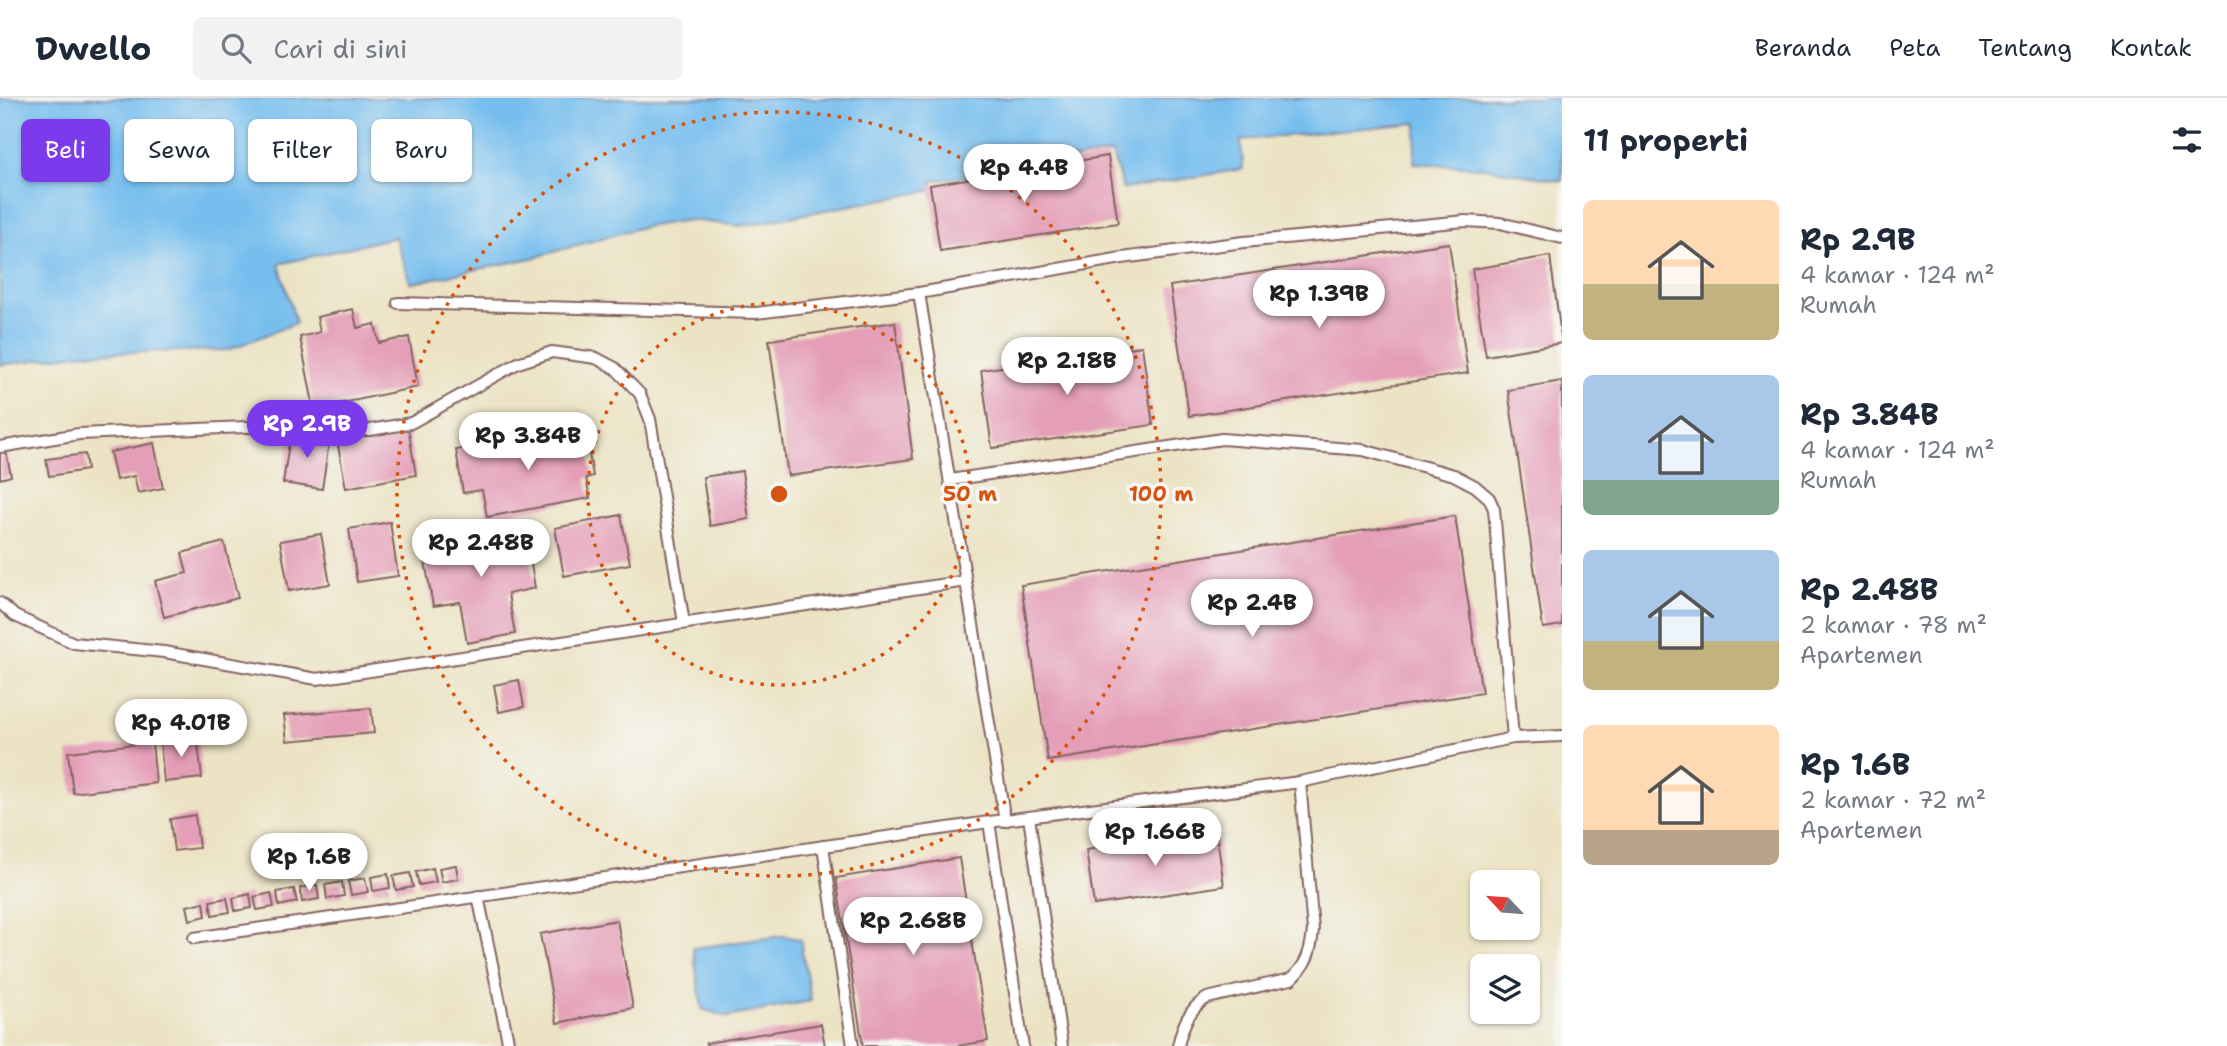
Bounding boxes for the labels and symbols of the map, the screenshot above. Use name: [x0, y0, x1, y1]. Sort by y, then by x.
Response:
pin: Rp 4.4B: [959, 144, 1089, 204]
pin: Rp 1.39B: [1247, 271, 1391, 330]
pin: Rp 2.18B: [995, 338, 1139, 397]
pin: Rp 2.9B: [242, 400, 372, 460]
pin: Rp 3.84B: [456, 412, 600, 472]
text: 50 m: [943, 480, 997, 508]
text: 100 m: [1129, 480, 1193, 508]
centre of rings: [767, 482, 791, 506]
pin: Rp 2.48B: [409, 519, 553, 579]
pin: Rp 2.4B: [1187, 580, 1317, 639]
pin: Rp 4.01B: [109, 700, 253, 759]
pin: Rp 1.66B: [1083, 808, 1227, 868]
pin: Rp 1.6B: [244, 834, 374, 893]
north arrow: [1470, 870, 1540, 940]
pin: Rp 2.68B: [841, 898, 985, 957]

